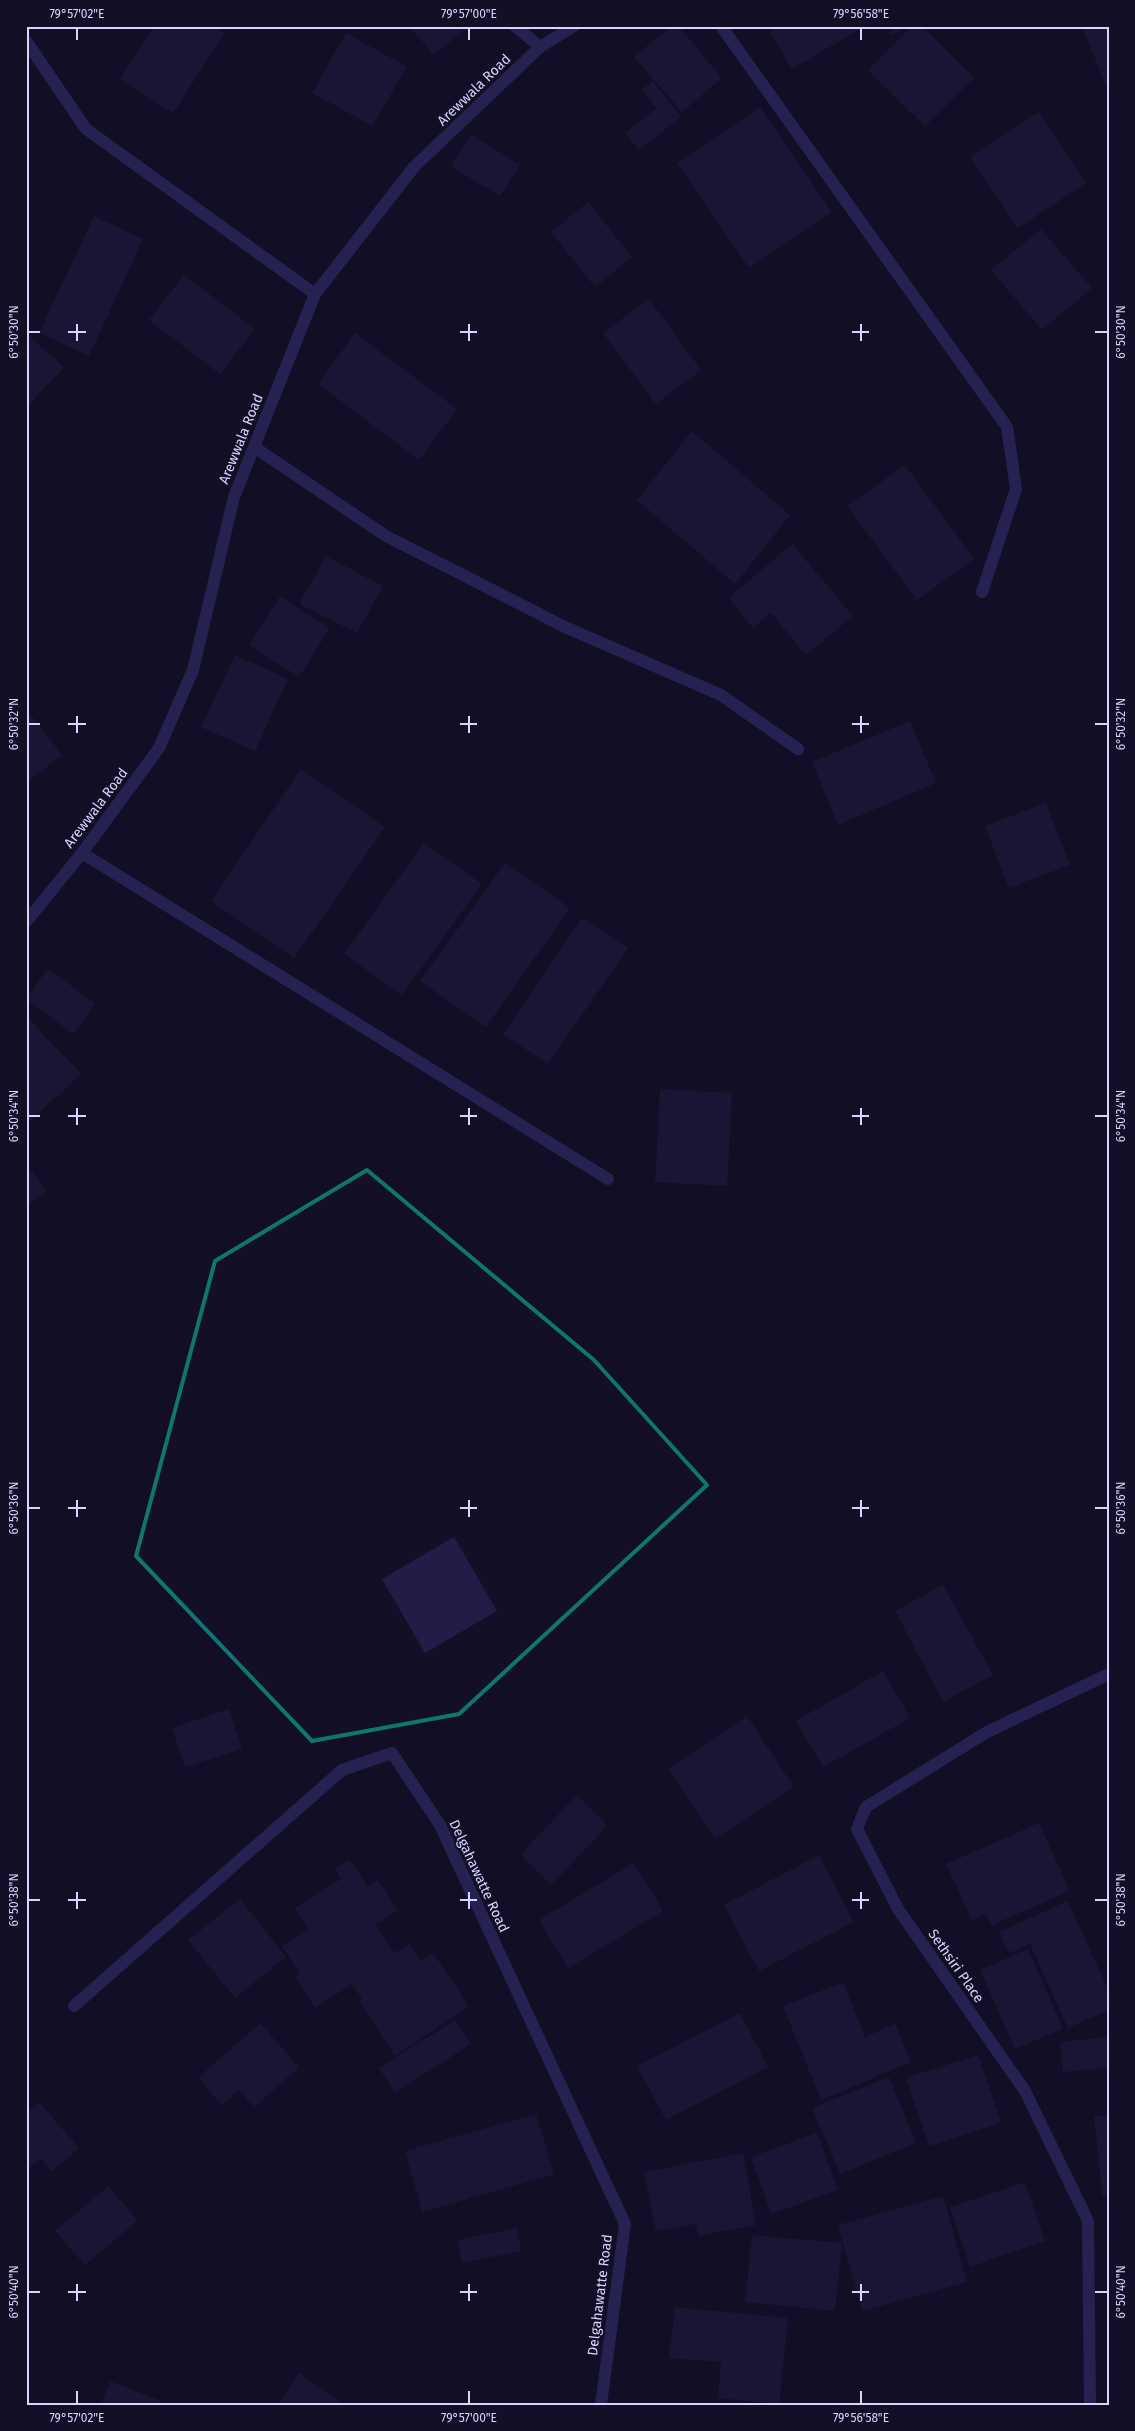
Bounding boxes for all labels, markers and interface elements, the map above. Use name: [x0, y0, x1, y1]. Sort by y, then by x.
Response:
text: 79°57'02"E: [49, 7, 105, 21]
text: 79°57'00"E: [441, 7, 497, 21]
text: 79°56'58"E: [833, 7, 889, 21]
street label: Arewwala Road: [434, 51, 514, 129]
text: 6°50'30"N: [7, 305, 21, 359]
text: 6°50'30"N: [1114, 305, 1128, 359]
street label: Arewwala Road: [215, 391, 267, 487]
text: 6°50'32"N: [7, 698, 21, 750]
text: 6°50'32"N: [1114, 698, 1128, 750]
street label: Arewwala Road: [60, 765, 132, 851]
text: 6°50'34"N: [7, 1090, 21, 1142]
text: 6°50'34"N: [1114, 1090, 1128, 1142]
text: 6°50'36"N: [7, 1482, 21, 1534]
text: 6°50'36"N: [1114, 1482, 1128, 1534]
street label: Delgahawatte Road: [445, 1817, 513, 1935]
text: 6°50'38"N: [7, 1873, 21, 1927]
text: 6°50'38"N: [1114, 1873, 1128, 1927]
street label: Sethsiri Place: [924, 1926, 988, 2006]
street label: Delgahawatte Road: [584, 2233, 616, 2357]
text: 6°50'40"N: [7, 2265, 21, 2319]
text: 6°50'40"N: [1114, 2265, 1128, 2319]
text: 79°57'02"E: [49, 2411, 105, 2425]
text: 79°57'00"E: [441, 2411, 497, 2425]
text: 79°56'58"E: [833, 2411, 889, 2425]

